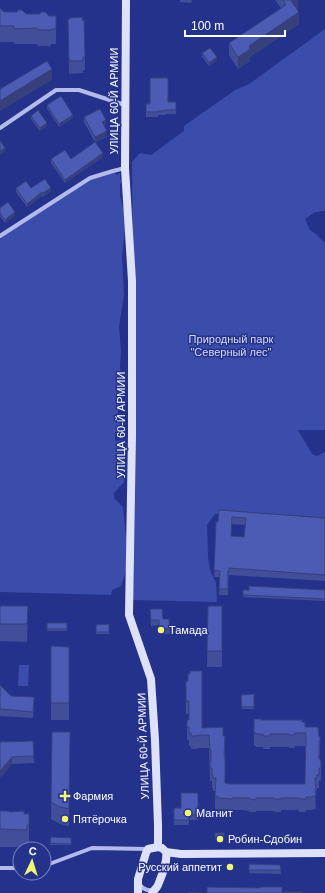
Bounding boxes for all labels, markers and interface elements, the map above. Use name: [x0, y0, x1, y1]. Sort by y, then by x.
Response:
scale bar: [185, 12, 285, 38]
text: 100 m: [191, 19, 224, 33]
street label: УЛИЦА 60-Й АРМИИ: [108, 48, 120, 154]
park label: Природный парк "Северный лес": [189, 333, 274, 358]
street label: УЛИЦА 60-Й АРМИИ: [115, 372, 127, 478]
place label: Тамада: [169, 624, 208, 636]
marker: Тамада: [156, 625, 166, 635]
street label: УЛИЦА 60-Й АРМИИ: [135, 692, 151, 800]
place label: Фармия: [73, 790, 113, 802]
marker: Фармия: [60, 791, 70, 801]
place label: Магнит: [196, 807, 233, 819]
marker: Магнит: [183, 808, 193, 818]
place label: Пятёрочка: [73, 813, 128, 825]
marker: Пятёрочка: [60, 814, 70, 824]
place label: Робин-Сдобин: [228, 833, 302, 845]
marker: Робин-Сдобин: [215, 834, 225, 844]
north arrow: [12, 841, 52, 881]
text: С: [28, 845, 37, 857]
place label: Русский аппетит: [138, 861, 222, 873]
marker: Русский аппетит: [225, 862, 235, 872]

